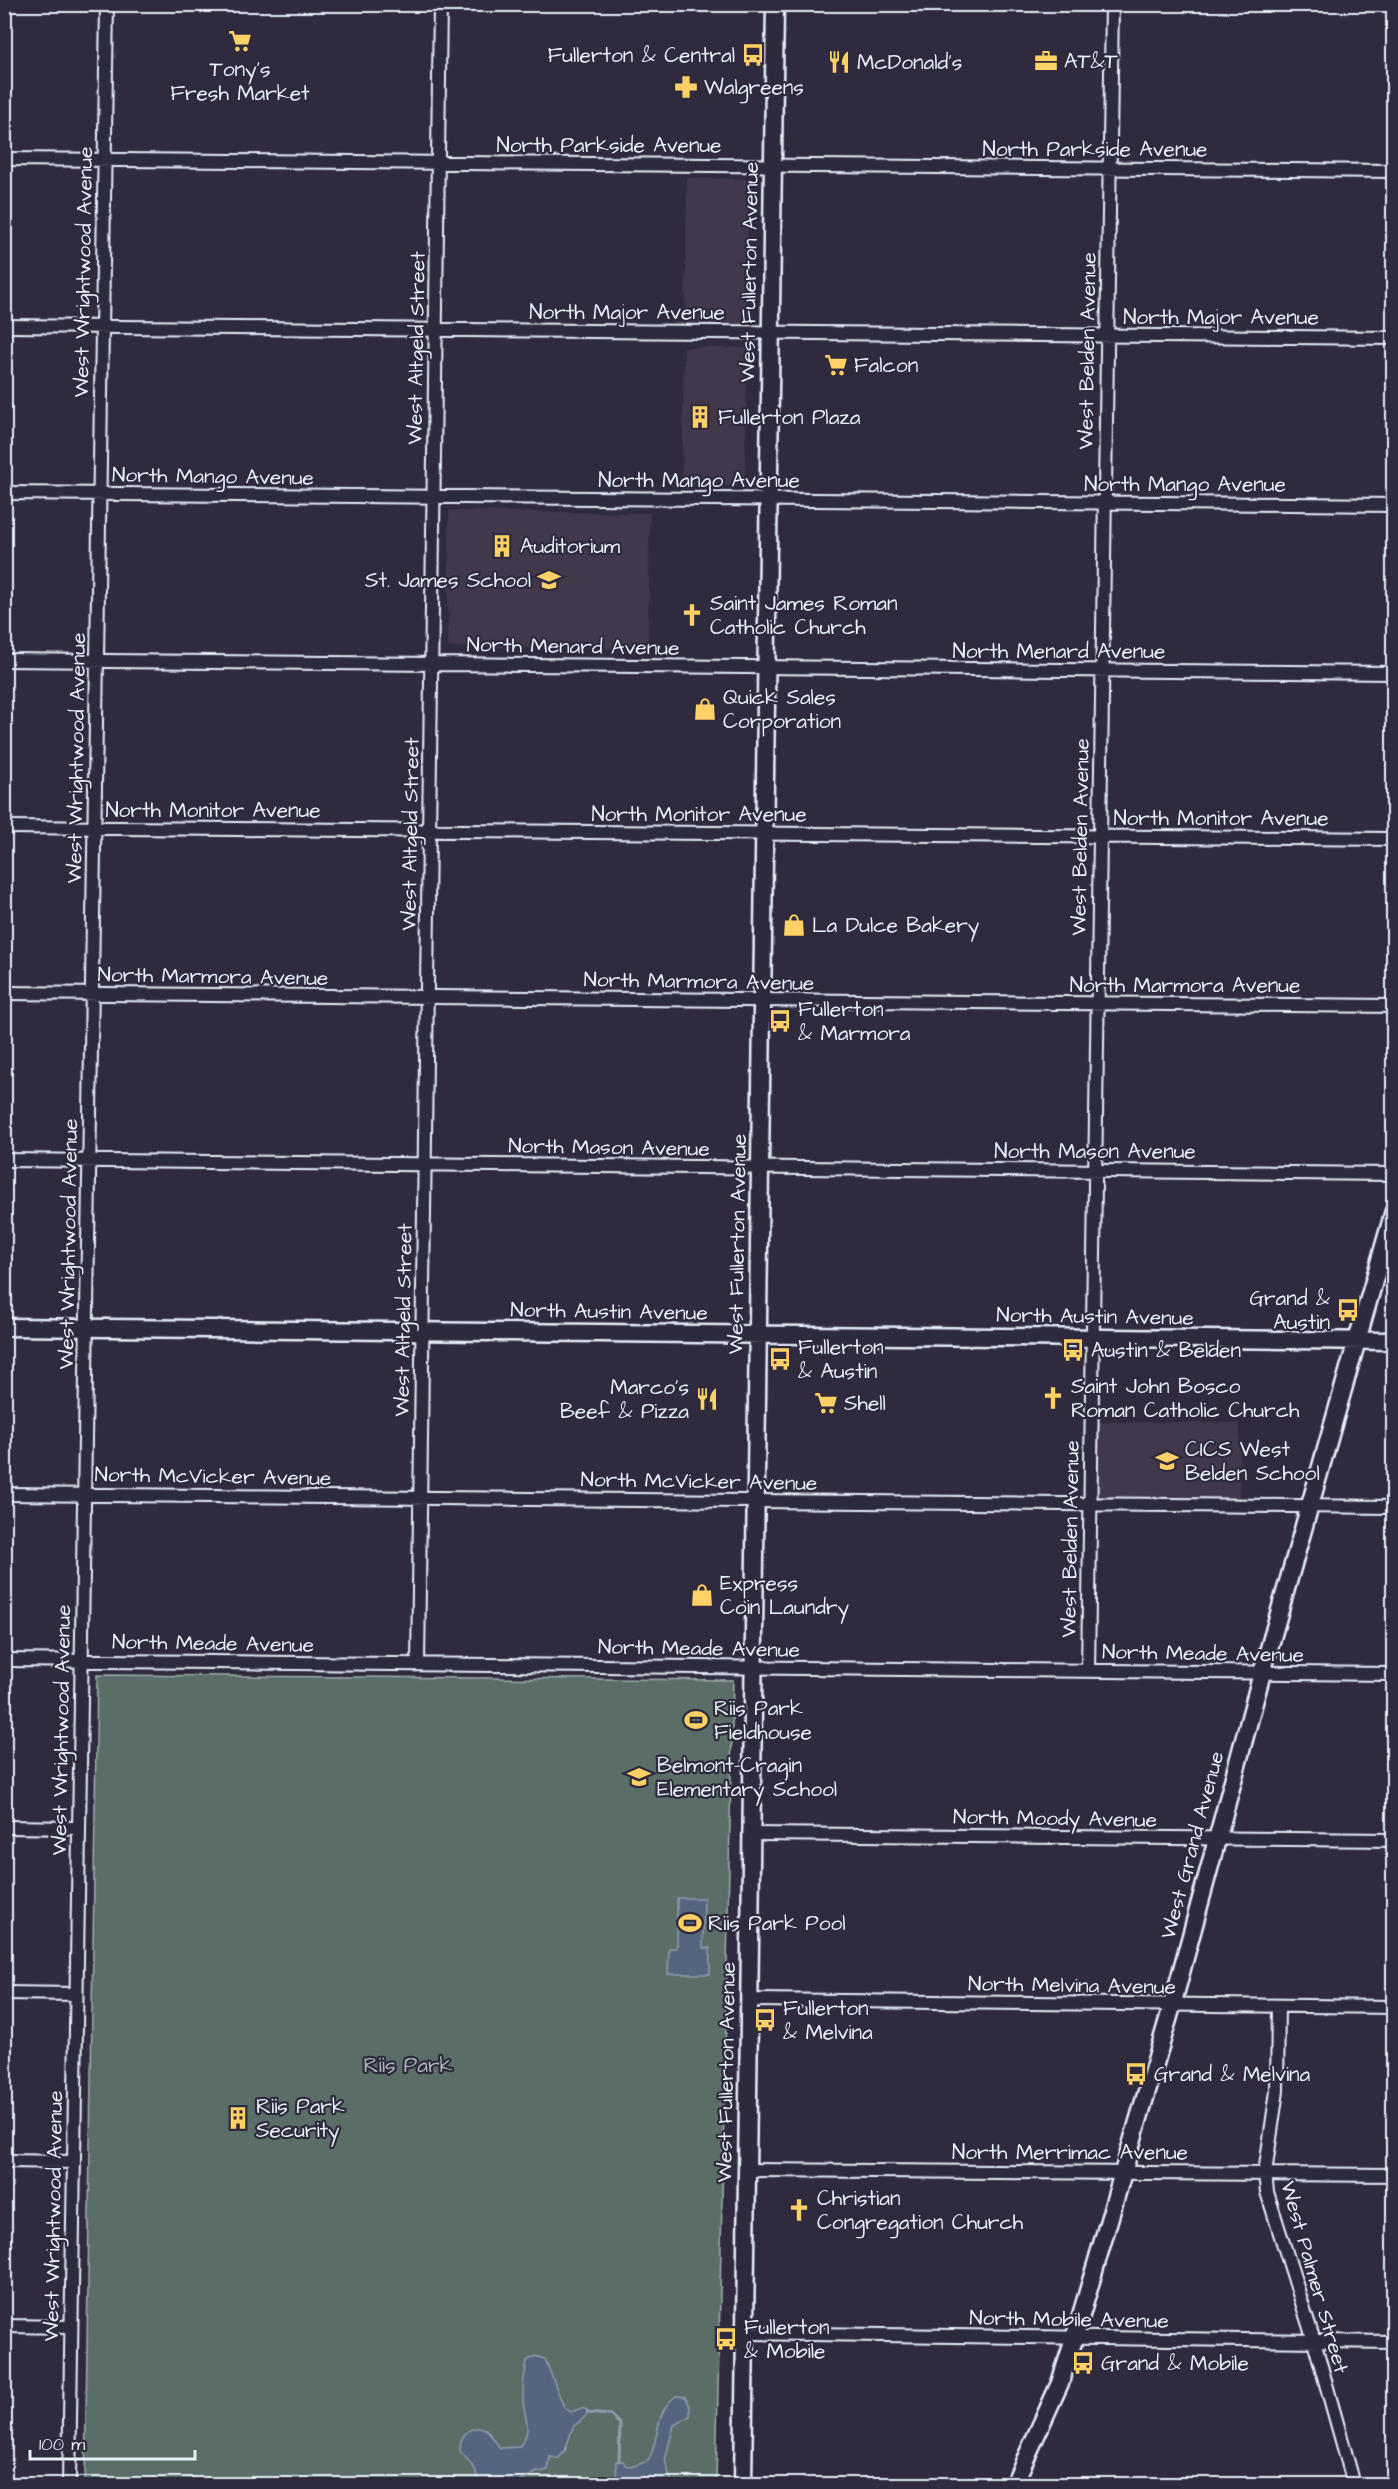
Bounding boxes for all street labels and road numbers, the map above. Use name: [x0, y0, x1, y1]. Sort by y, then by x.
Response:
street label: North Parkside Avenue: [497, 131, 721, 160]
street label: North Parkside Avenue: [983, 135, 1207, 164]
street label: West Wrightwood Avenue: [67, 146, 102, 398]
street label: West Fullerton Avenue: [733, 161, 766, 383]
street label: West Altgeld Street: [400, 251, 435, 445]
street label: West Belden Avenue: [1071, 252, 1104, 450]
street label: North Major Avenue: [529, 298, 725, 327]
street label: North Major Avenue: [1123, 303, 1319, 332]
street label: North Mango Avenue: [112, 460, 314, 495]
street label: North Mango Avenue: [598, 466, 800, 497]
street label: North Mango Avenue: [1084, 470, 1286, 501]
street label: North Menard Avenue: [466, 630, 680, 663]
street label: West Wrightwood Avenue: [60, 632, 95, 884]
street label: North Menard Avenue: [953, 637, 1165, 666]
street label: West Altgeld Street: [394, 737, 429, 931]
street label: West Belden Avenue: [1064, 738, 1097, 936]
street label: North Monitor Avenue: [105, 796, 321, 825]
street label: North Monitor Avenue: [591, 800, 807, 829]
street label: North Monitor Avenue: [1113, 804, 1329, 833]
street label: North Marmora Avenue: [97, 960, 329, 993]
street label: North Marmora Avenue: [583, 965, 815, 998]
street label: North Marmora Avenue: [1070, 971, 1300, 1000]
street label: West Wrightwood Avenue: [52, 1118, 87, 1370]
street label: North Mason Avenue: [508, 1131, 710, 1164]
street label: West Fullerton Avenue: [721, 1133, 754, 1355]
street label: North Mason Avenue: [994, 1137, 1196, 1166]
street label: West Altgeld Street: [387, 1223, 422, 1417]
street label: North Austin Avenue: [510, 1295, 708, 1328]
street label: North Austin Avenue: [996, 1300, 1194, 1333]
street label: West Belden Avenue: [1054, 1440, 1087, 1638]
street label: North McVicker Avenue: [94, 1460, 332, 1493]
street label: North McVicker Avenue: [580, 1465, 818, 1498]
street label: West Wrightwood Avenue: [45, 1604, 80, 1856]
street label: North Meade Avenue: [112, 1627, 314, 1660]
street label: North Meade Avenue: [598, 1632, 800, 1665]
street label: North Meade Avenue: [1102, 1637, 1304, 1670]
street label: West Grand Avenue: [1153, 1748, 1231, 1942]
street label: North Moody Avenue: [953, 1802, 1157, 1837]
street label: West Fullerton Avenue: [710, 1961, 743, 2183]
street label: North Melvina Avenue: [968, 1969, 1176, 2002]
street label: West Wrightwood Avenue: [37, 2090, 72, 2342]
street label: North Merrimac Avenue: [952, 2138, 1188, 2167]
street label: West Palmer Street: [1273, 2178, 1356, 2377]
street label: North Mobile Avenue: [969, 2303, 1169, 2336]

